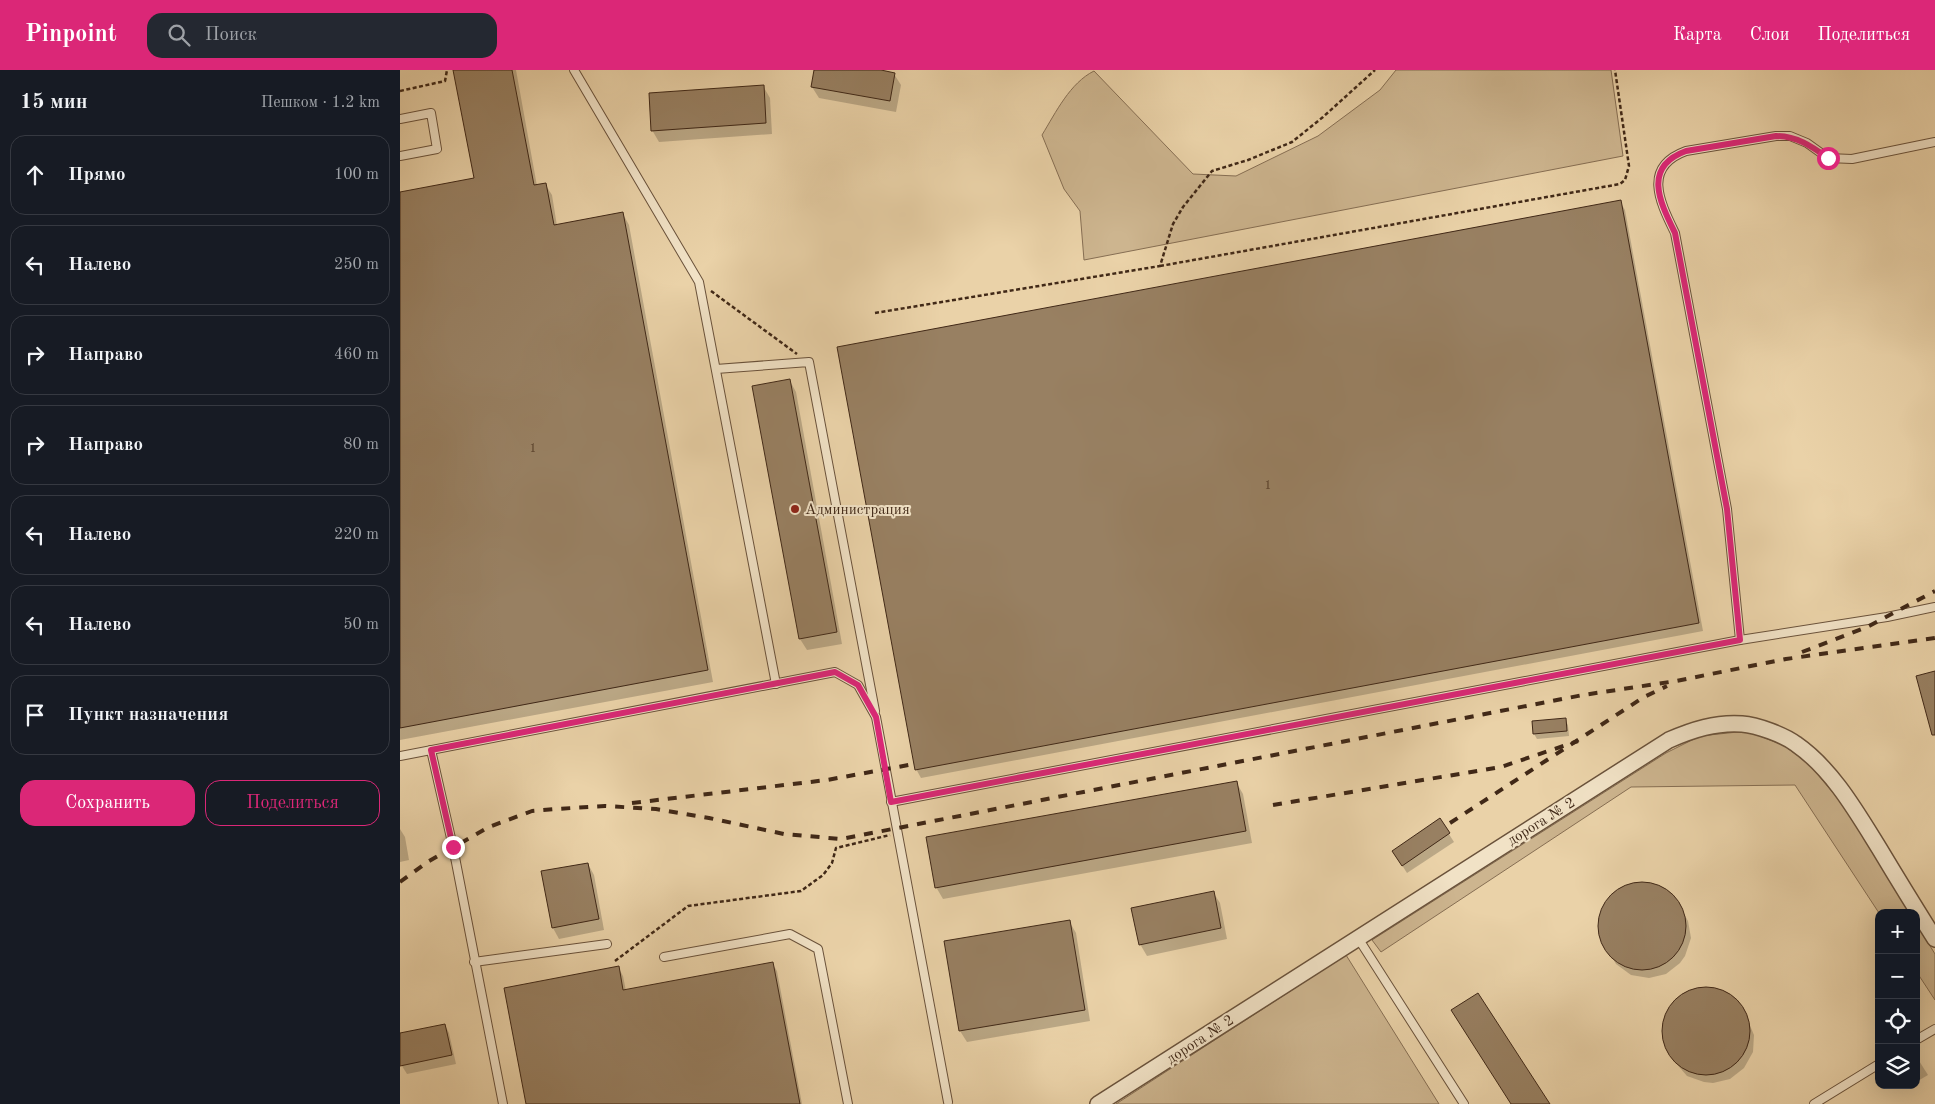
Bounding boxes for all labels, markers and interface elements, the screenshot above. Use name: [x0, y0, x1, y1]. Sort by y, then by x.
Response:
search box: [147, 13, 497, 58]
icon: search: [165, 21, 193, 49]
text: Pinpoint: [25, 23, 117, 47]
text: Поиск: [205, 26, 257, 45]
text: Карта: [1673, 26, 1722, 44]
text: Слои: [1750, 26, 1789, 44]
text: Поделиться: [1817, 26, 1910, 44]
text: 15 мин: [20, 92, 88, 113]
text: Пешком · 1.2 km: [261, 95, 380, 111]
route start: [1817, 147, 1840, 170]
icon: ahead: [21, 161, 49, 189]
text: Прямо: [68, 166, 126, 185]
text: 100 m: [334, 167, 379, 183]
icon: left: [21, 251, 49, 279]
text: Налево: [68, 256, 131, 275]
text: 250 m: [334, 257, 379, 273]
icon: right: [21, 341, 49, 369]
text: Направо: [68, 346, 143, 365]
text: 460 m: [334, 347, 379, 363]
icon: right: [21, 431, 49, 459]
text: Направо: [68, 436, 143, 455]
text: 80 m: [343, 437, 379, 453]
house number: 1: [530, 443, 536, 455]
house number: 1: [1265, 480, 1271, 492]
marker: Администрация: [789, 503, 801, 515]
place label: Администрация: [805, 503, 910, 518]
icon: left: [21, 521, 49, 549]
text: Налево: [68, 526, 131, 545]
text: 220 m: [334, 527, 379, 543]
icon: left: [21, 611, 49, 639]
text: Налево: [68, 616, 131, 635]
text: 50 m: [343, 617, 379, 633]
icon: arrive: [21, 701, 49, 729]
text: Пункт назначения: [68, 706, 228, 725]
button: Сохранить: [20, 780, 195, 826]
button: Поделиться: [205, 780, 380, 826]
street label: дорога № 2: [1505, 796, 1578, 849]
route end: [442, 836, 465, 859]
map controls: [1875, 909, 1920, 1089]
button: +: [1875, 909, 1920, 954]
button: −: [1875, 954, 1920, 999]
button: locate: [1875, 999, 1920, 1044]
street label: дорога № 2: [1165, 1013, 1237, 1067]
button: layers: [1875, 1044, 1920, 1089]

